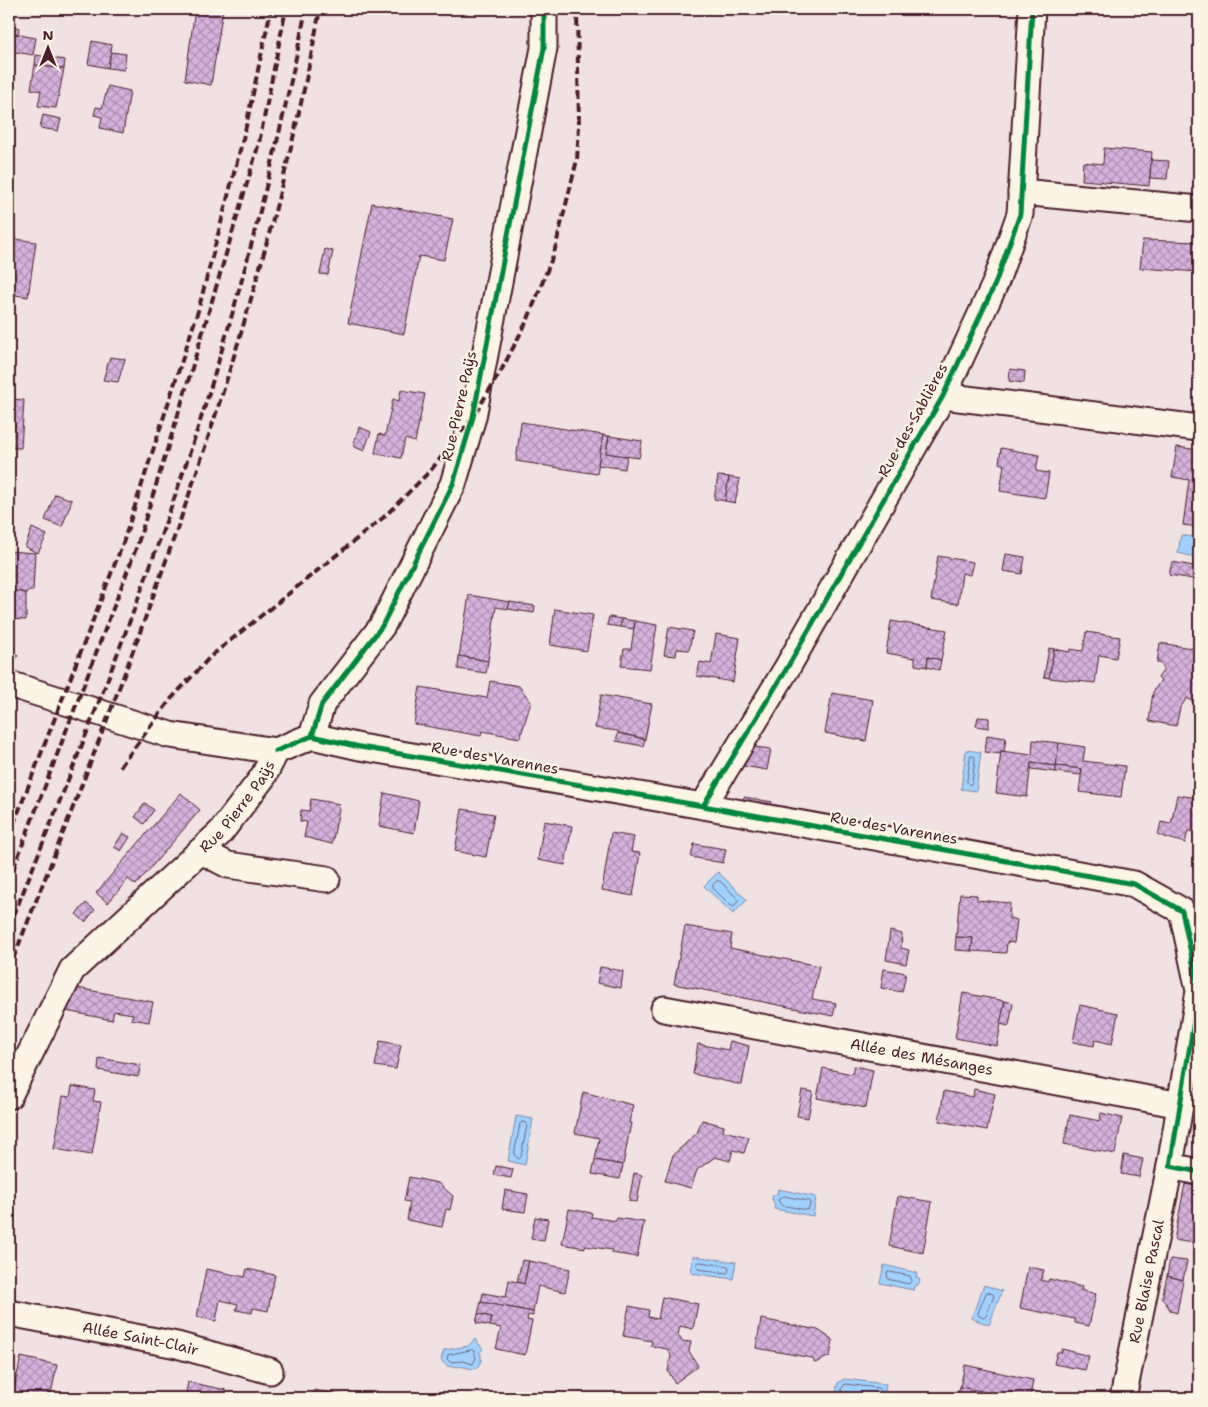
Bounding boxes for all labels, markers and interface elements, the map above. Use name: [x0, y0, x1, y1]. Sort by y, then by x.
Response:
north arrow: [22, 22, 72, 72]
text: N: [42, 26, 54, 44]
street label: Rue Pierre Paÿs: [437, 349, 481, 463]
street label: Rue des Sablières: [873, 360, 953, 480]
street label: Rue des Varennes: [430, 737, 560, 779]
street label: Rue Pierre Paÿs: [195, 757, 280, 857]
street label: Rue des Varennes: [829, 807, 959, 849]
street label: Allée des Mésanges: [848, 1034, 995, 1080]
street label: Rue Blaise Pascal: [1124, 1217, 1169, 1345]
street label: Allée Saint-Clair: [81, 1317, 201, 1361]

